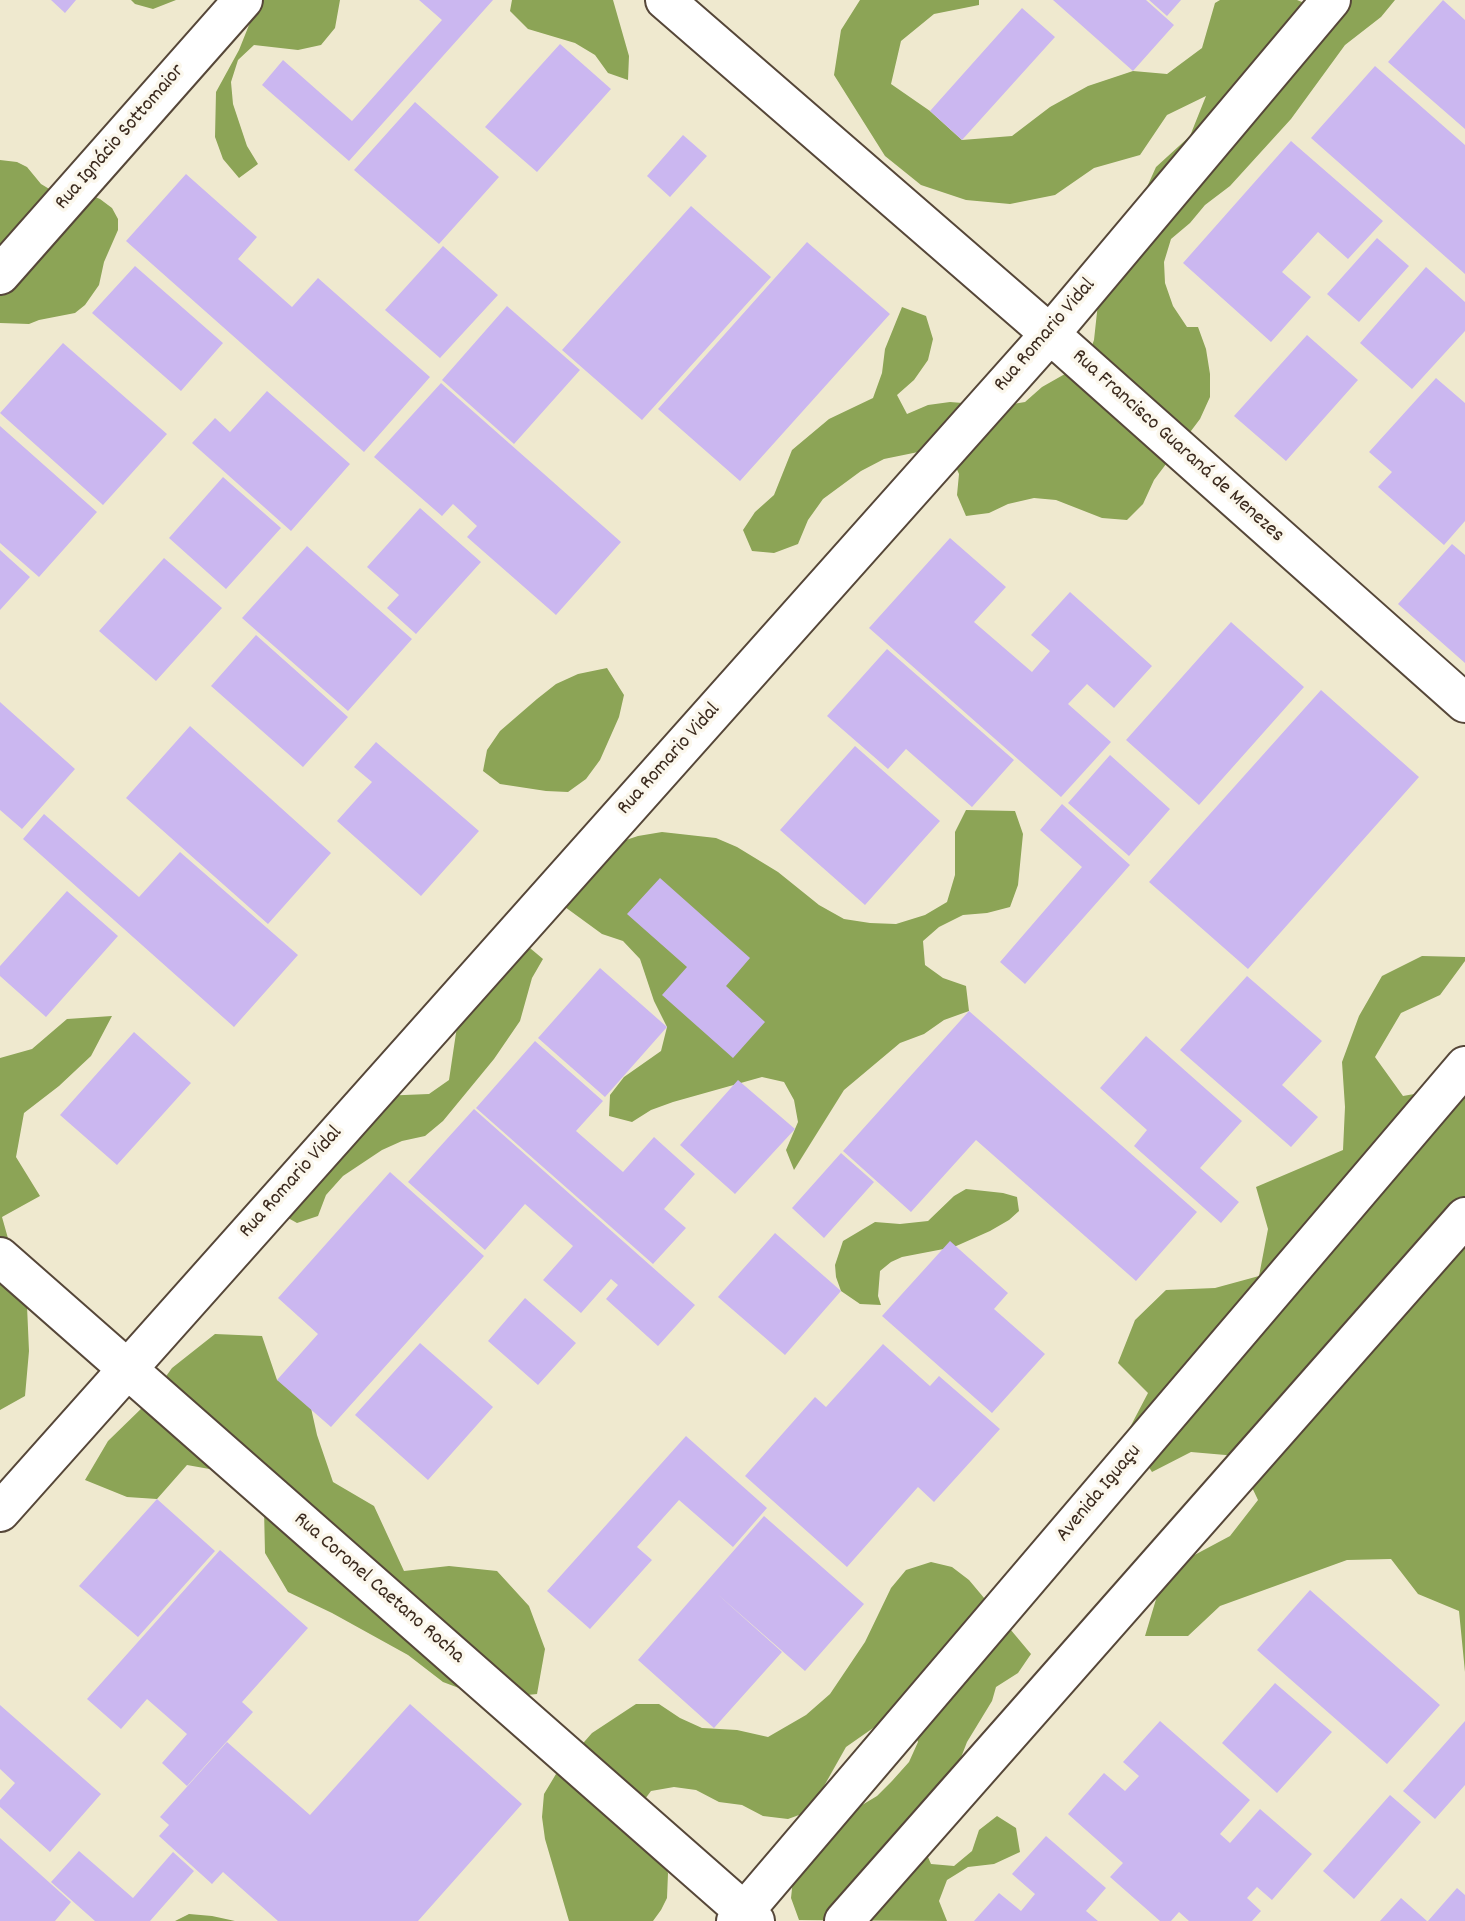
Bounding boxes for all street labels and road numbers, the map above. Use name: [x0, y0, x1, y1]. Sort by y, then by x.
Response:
street label: Rua Ignácio Sottomaior: [51, 60, 191, 216]
street label: Rua Romario Vidal: [990, 274, 1102, 398]
street label: Rua Francisco Guaraná de Menezes: [1066, 345, 1288, 549]
street label: Rua Romario Vidal: [613, 699, 727, 821]
street label: Rua Romario Vidal: [235, 1122, 349, 1244]
street label: Avenida Iguaçu: [1052, 1440, 1148, 1548]
street label: Rua Coronel Caetano Rocha: [287, 1508, 469, 1670]

